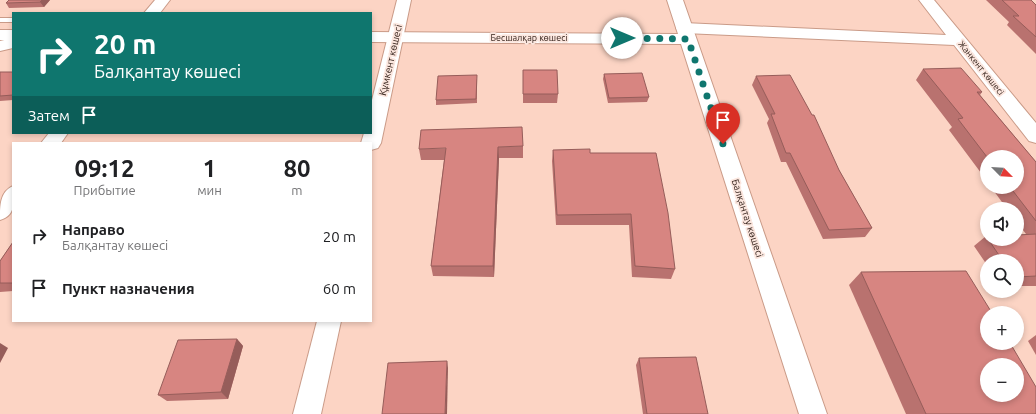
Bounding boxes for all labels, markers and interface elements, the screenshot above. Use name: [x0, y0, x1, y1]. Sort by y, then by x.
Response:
position arrow: [601, 17, 643, 59]
street label: Құмкент көшесі: [377, 23, 404, 97]
icon: right: [28, 28, 80, 80]
text: 20 m: [94, 28, 156, 59]
street label: Бесшалқар көшесі: [490, 33, 568, 43]
street label: Жанкент көшесі: [956, 39, 1006, 97]
text: Балқантау көшесі: [94, 61, 241, 81]
pin: [706, 103, 740, 144]
icon: arrive: [78, 104, 100, 126]
text: Затем: [28, 107, 70, 124]
icon: arrive: [712, 109, 734, 131]
north arrow: [980, 150, 1024, 194]
map controls: [980, 150, 1024, 402]
text: 09:12: [75, 155, 135, 182]
text: 1: [203, 155, 216, 182]
text: 80: [283, 155, 310, 182]
street label: Балқантау көшесі: [730, 178, 765, 259]
text: Прибытие: [73, 183, 136, 197]
text: мин: [197, 183, 222, 197]
text: m: [291, 183, 303, 197]
button: sound: [980, 202, 1024, 246]
text: Направо: [62, 221, 125, 238]
icon: right: [28, 225, 50, 247]
text: 20 m: [323, 228, 356, 245]
text: Балқантау көшесі: [62, 238, 168, 252]
button: search: [980, 254, 1024, 298]
icon: arrive: [28, 277, 50, 299]
text: Пункт назначения: [62, 280, 195, 297]
text: 60 m: [323, 280, 356, 297]
button: +: [980, 306, 1024, 350]
button: −: [980, 358, 1024, 402]

